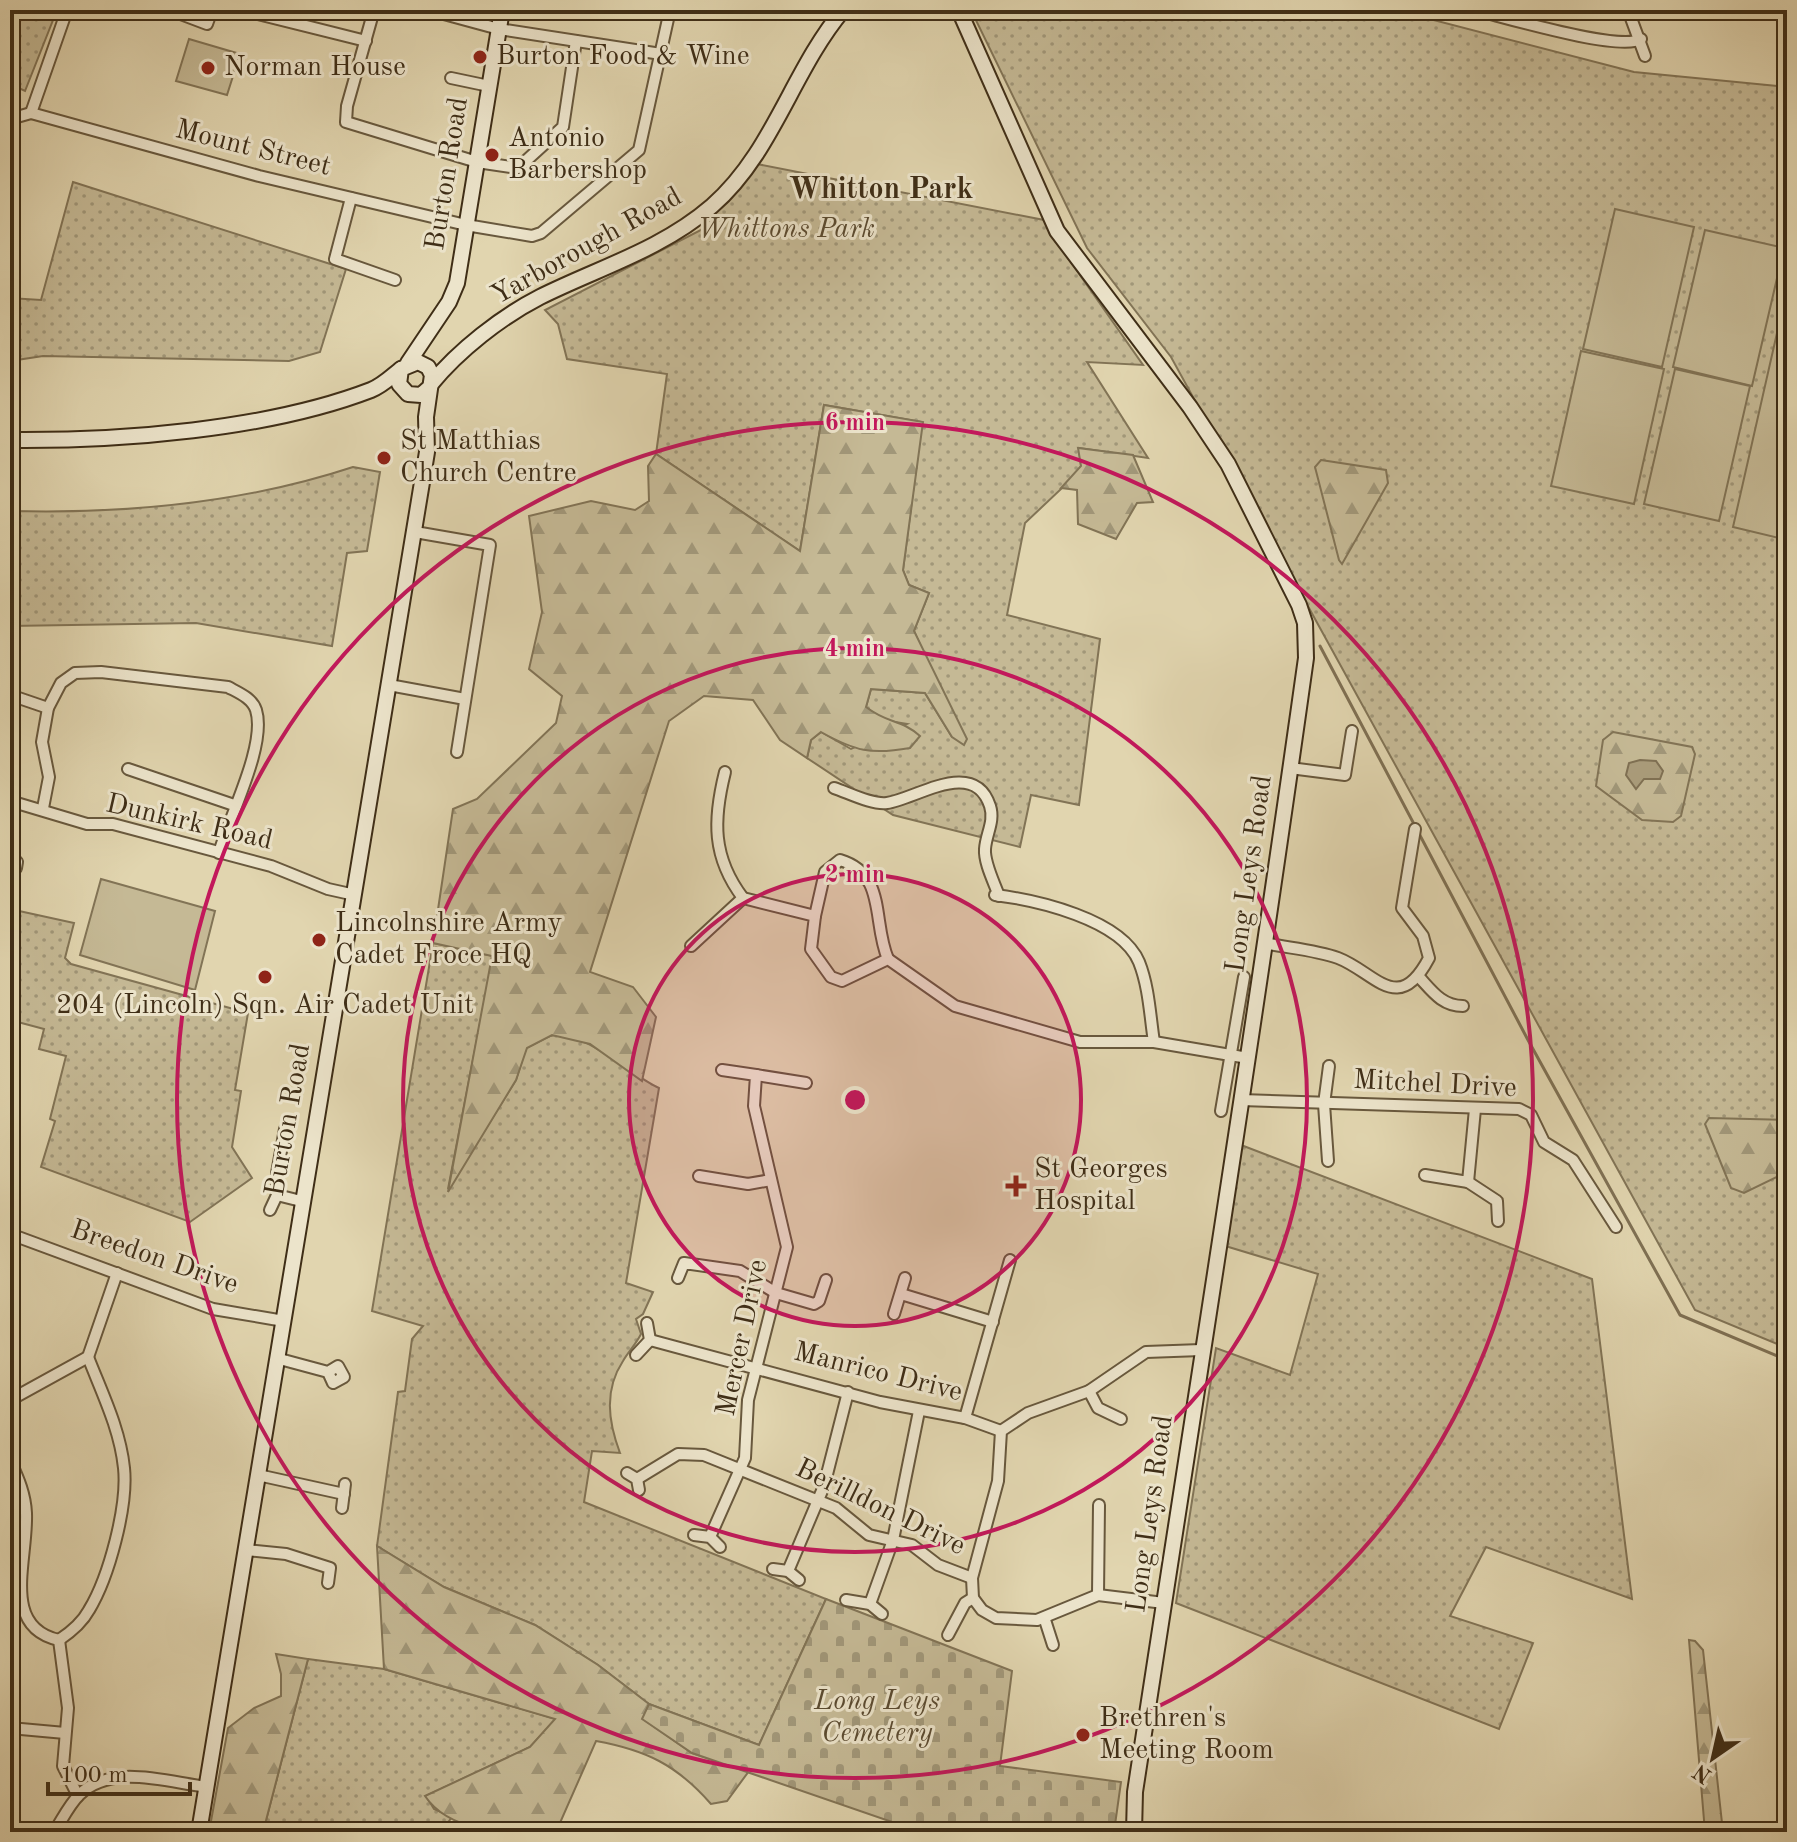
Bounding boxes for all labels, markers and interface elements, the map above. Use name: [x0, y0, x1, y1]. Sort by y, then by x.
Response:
place label: Burton Food & Wine: [496, 43, 750, 71]
marker: Burton Food & Wine: [471, 48, 489, 66]
place label: Norman House: [224, 54, 406, 82]
marker: Norman House: [199, 59, 217, 77]
street label: Burton Road: [422, 95, 474, 253]
street label: Mount Street: [172, 116, 334, 182]
place label: Antonio Barbershop: [508, 125, 647, 185]
marker: Antonio Barbershop: [483, 146, 501, 164]
district label: Whitton Park: [789, 175, 974, 205]
street label: Yarborough Road: [487, 183, 687, 311]
park label: Whittons Park: [697, 216, 875, 244]
text: 6 min: [825, 412, 885, 436]
place label: St Matthias Church Centre: [400, 428, 577, 488]
marker: St Matthias Church Centre: [375, 449, 393, 467]
text: 4 min: [825, 638, 885, 662]
street label: Long Leys Road: [1222, 773, 1278, 975]
street label: Dunkirk Road: [103, 790, 275, 856]
text: 2 min: [825, 864, 885, 888]
place label: Lincolnshire Army Cadet Froce HQ: [335, 910, 562, 970]
marker: Lincolnshire Army Cadet Froce HQ: [310, 931, 328, 949]
marker: 204 (Lincoln) Sqn. Air Cadet Unit: [256, 968, 274, 986]
place label: 204 (Lincoln) Sqn. Air Cadet Unit: [56, 992, 474, 1020]
street label: Burton Road: [262, 1041, 316, 1199]
street label: Mitchel Drive: [1352, 1067, 1518, 1103]
centre of rings: [841, 1086, 869, 1114]
place label: St Georges Hospital: [1034, 1156, 1168, 1216]
marker: St Georges Hospital: [1005, 1175, 1027, 1197]
street label: Breedon Drive: [67, 1216, 241, 1300]
street label: Mercer Drive: [713, 1257, 773, 1419]
street label: Manrico Drive: [791, 1339, 965, 1407]
street label: Long Leys Road: [1123, 1413, 1179, 1615]
street label: Berilldon Drive: [791, 1455, 969, 1561]
park label: Long Leys Cemetery: [813, 1688, 940, 1748]
place label: Brethren's Meeting Room: [1099, 1705, 1274, 1765]
north arrow: [1673, 1718, 1753, 1798]
marker: Brethren's Meeting Room: [1074, 1726, 1092, 1744]
scale bar: [48, 1746, 190, 1796]
text: N: [1690, 1759, 1716, 1787]
text: 100 m: [60, 1764, 128, 1788]

